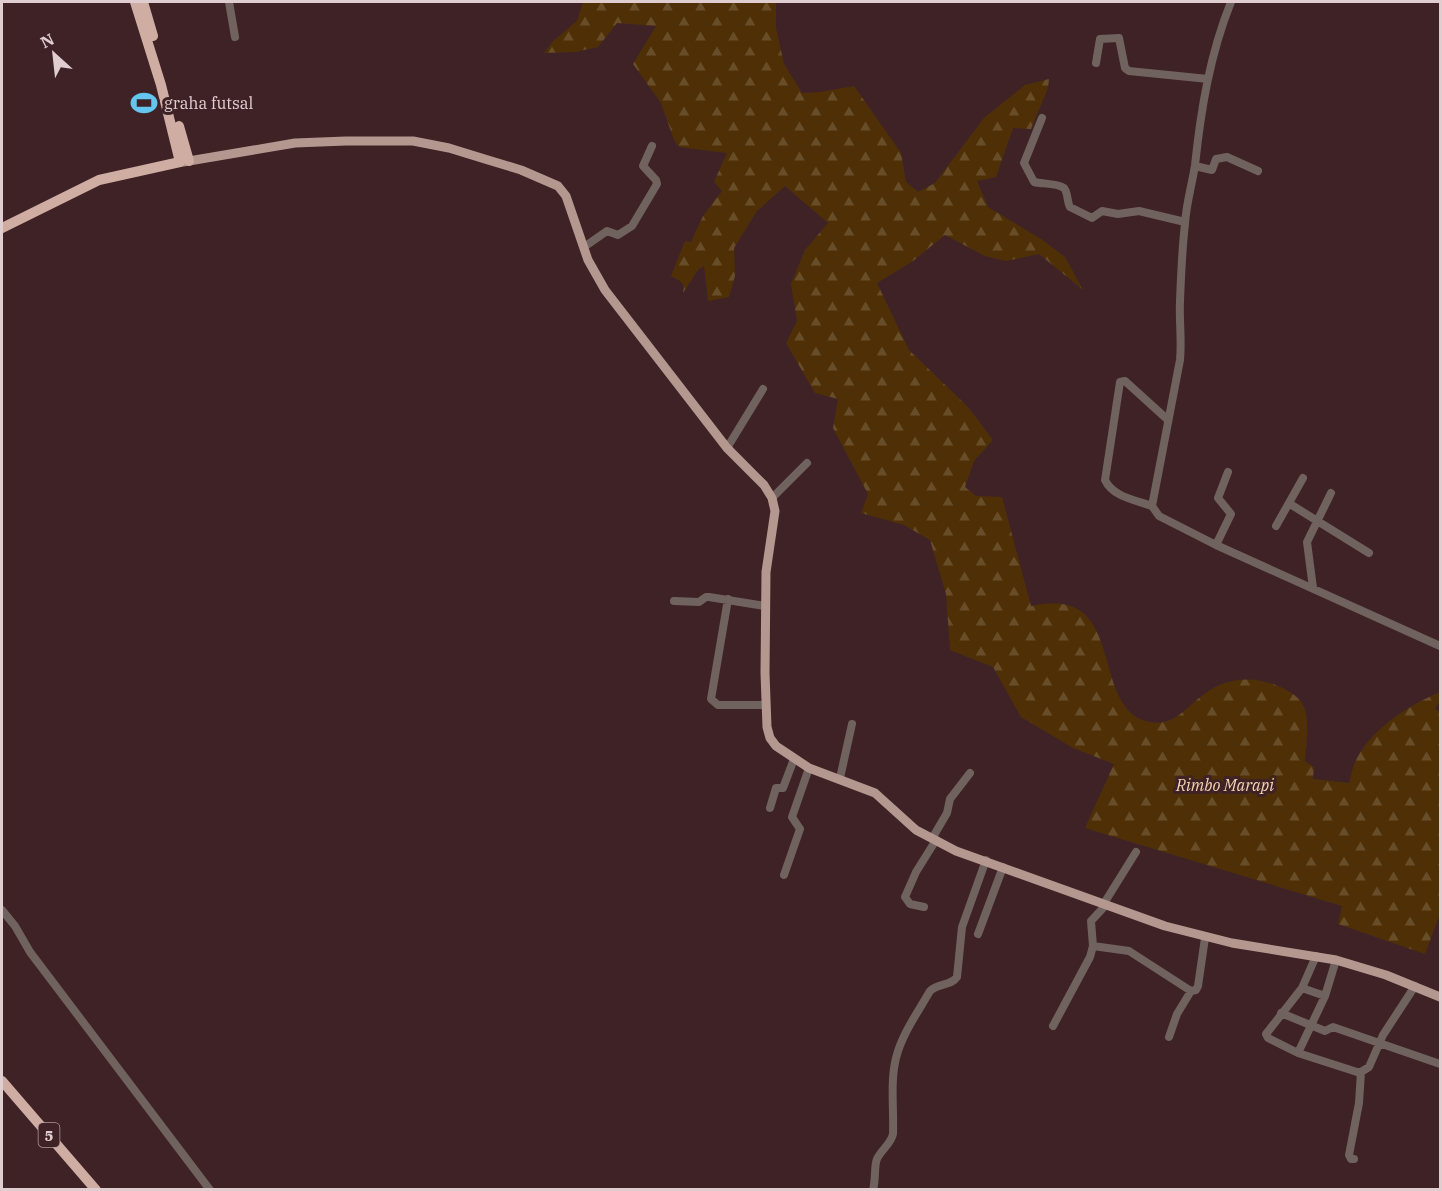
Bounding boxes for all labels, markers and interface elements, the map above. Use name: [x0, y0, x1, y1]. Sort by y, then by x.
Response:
north arrow: [24, 24, 84, 84]
text: N: [37, 29, 57, 52]
sports icon: graha futsal: [129, 88, 159, 118]
place label: graha futsal: [164, 93, 254, 113]
park label: Rimbo Marapi: [1175, 775, 1274, 795]
road number: 5: [38, 1123, 60, 1147]

